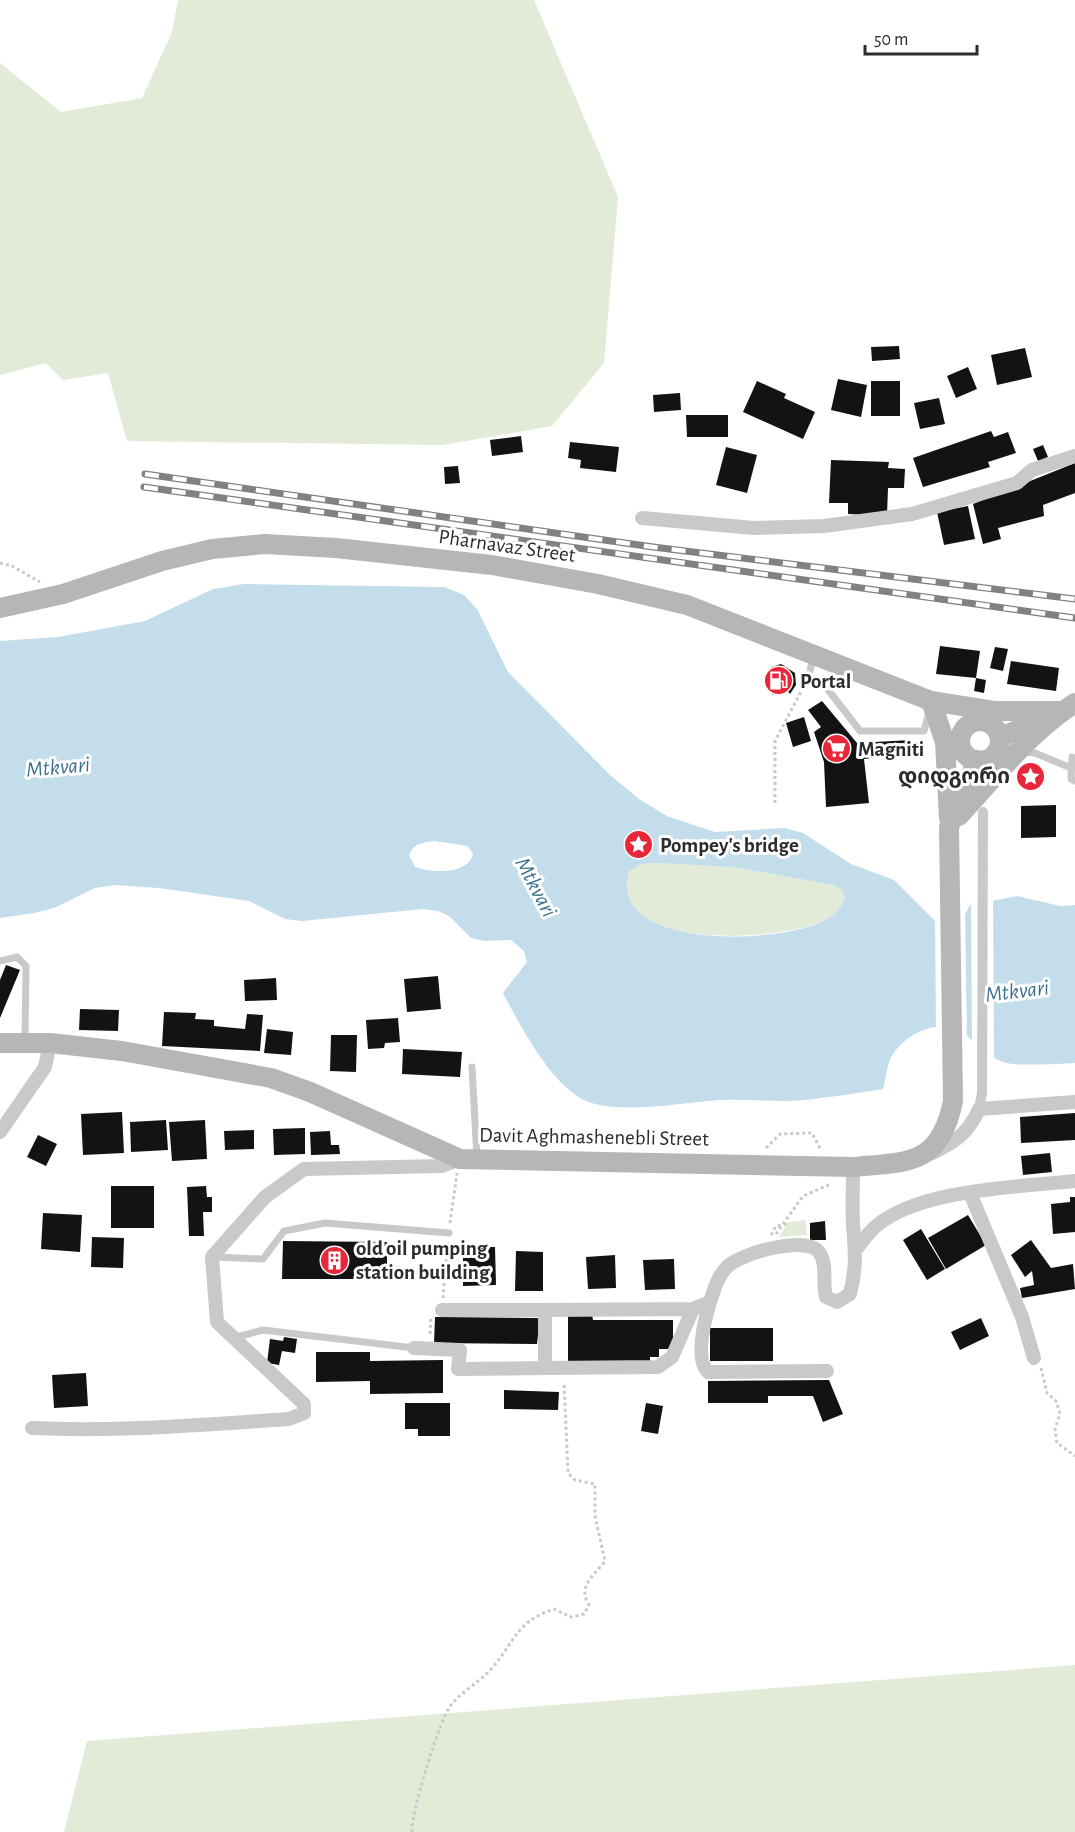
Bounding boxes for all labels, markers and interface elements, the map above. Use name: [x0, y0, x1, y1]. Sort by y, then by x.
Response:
scale bar: [865, 18, 978, 56]
text: 50 m: [874, 31, 908, 49]
street label: Pharnavaz Street: [437, 526, 577, 566]
fuel station icon: Portal: [763, 665, 795, 697]
place label: Portal: [800, 671, 851, 692]
supermarket icon: Magniti: [821, 733, 853, 765]
place label: Magniti: [858, 739, 924, 760]
water label: Mtkvari: [25, 753, 91, 781]
place icon: დიდგორი: [1015, 760, 1047, 792]
place label: დიდგორი: [898, 766, 1010, 789]
place icon: Pompey's bridge: [623, 829, 655, 861]
place label: Pompey's bridge: [660, 835, 799, 856]
water label: Mtkvari: [511, 854, 561, 920]
water label: Mtkvari: [984, 976, 1050, 1006]
street label: Davit Aghmashenebli Street: [479, 1124, 709, 1150]
place label: old oil pumping station building: [356, 1238, 490, 1283]
building icon: old oil pumping station building: [319, 1244, 351, 1276]

